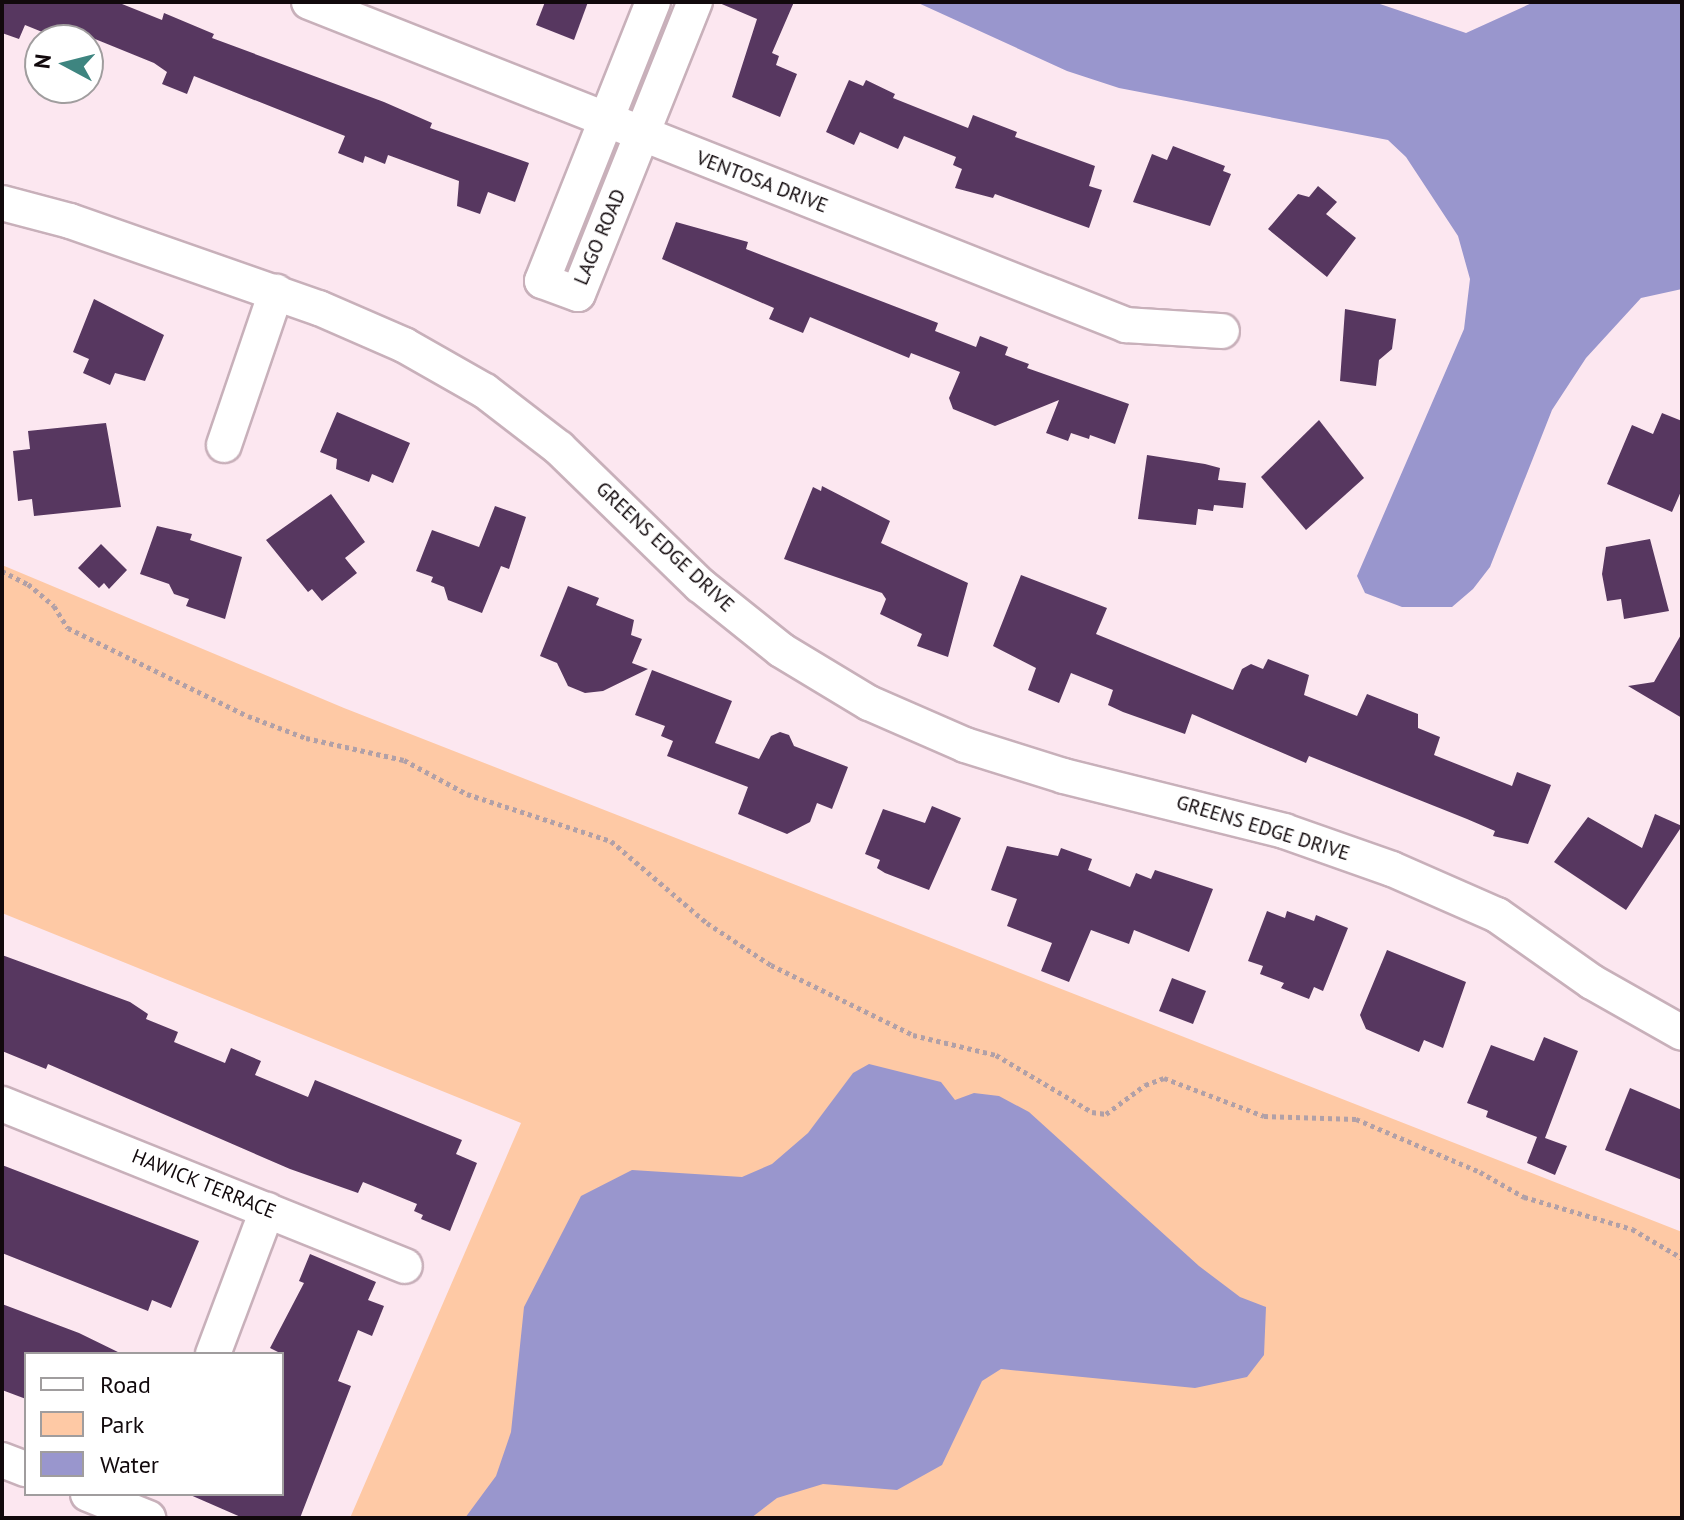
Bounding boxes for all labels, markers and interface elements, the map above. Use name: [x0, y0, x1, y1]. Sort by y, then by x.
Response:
north arrow: [24, 24, 104, 104]
text: N: [27, 52, 57, 70]
street label: VENTOSA DRIVE: [692, 146, 832, 218]
street label: LAGO ROAD: [569, 185, 631, 289]
street label: GREENS EDGE DRIVE: [591, 477, 739, 617]
street label: GREENS EDGE DRIVE: [1173, 790, 1353, 866]
street label: HAWICK TERRACE: [128, 1144, 280, 1224]
legend: [24, 1352, 284, 1496]
text: Road: [100, 1369, 151, 1400]
text: Park: [100, 1409, 144, 1440]
text: Water: [100, 1449, 159, 1480]

